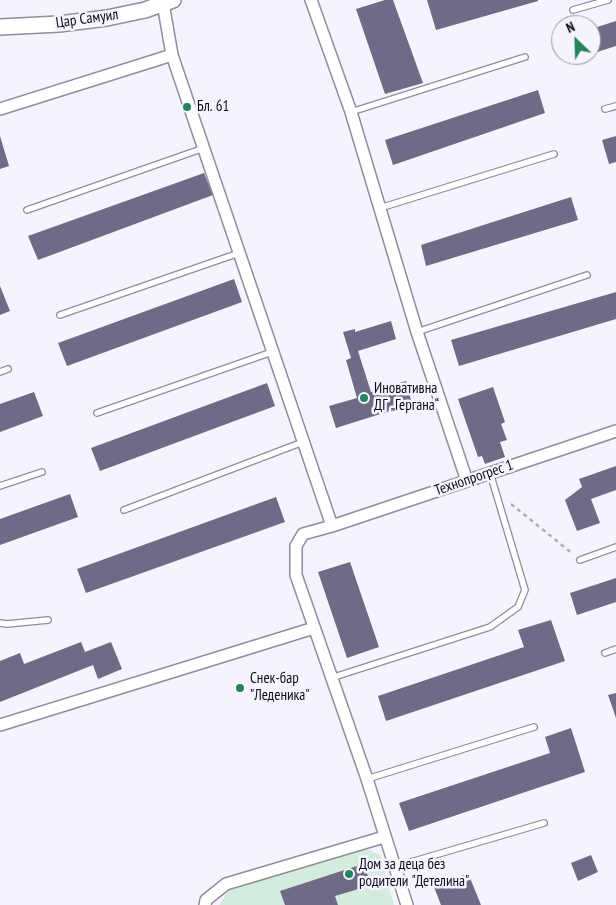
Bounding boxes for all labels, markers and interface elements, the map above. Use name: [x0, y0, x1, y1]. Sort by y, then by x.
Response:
street label: Цар Самуил: [55, 6, 119, 32]
north arrow: [551, 15, 601, 65]
text: N: [563, 17, 577, 37]
place label: Бл. 61: [197, 98, 229, 116]
marker: Бл. 61: [181, 101, 193, 113]
place label: Иновативна ДГ „Гергана“: [374, 380, 439, 415]
marker: Иновативна ДГ „Гергана“: [358, 392, 370, 404]
street label: Технопрогрес 1: [432, 456, 516, 500]
place label: Снек-бар "Леденика": [250, 670, 310, 705]
marker: Снек-бар "Леденика": [234, 682, 246, 694]
place label: Дом за деца без родители "Детелина": [359, 856, 469, 891]
marker: Дом за деца без родители "Детелина": [343, 868, 355, 880]

